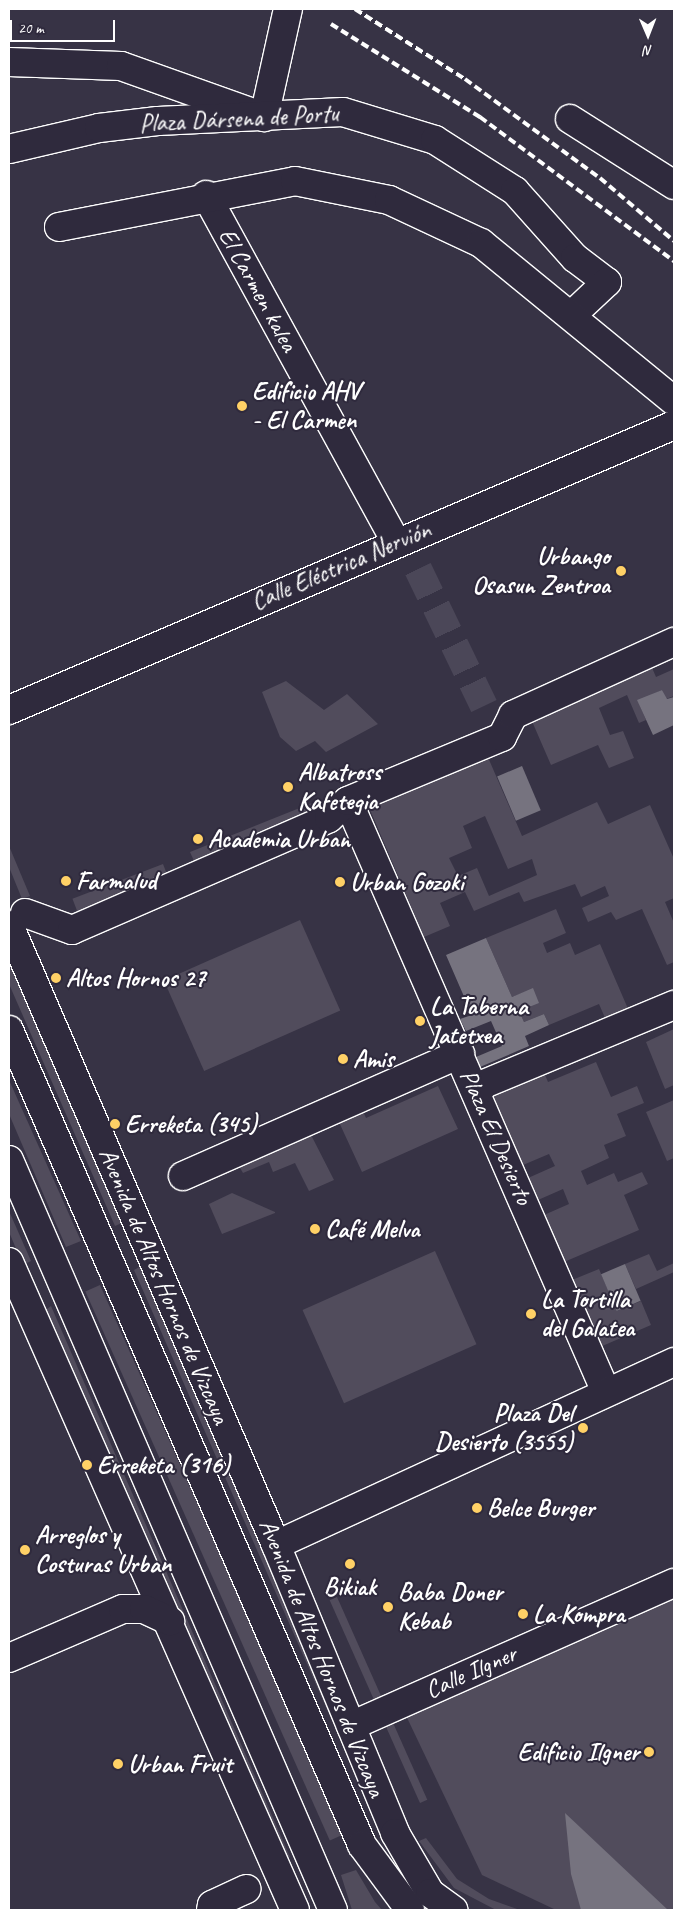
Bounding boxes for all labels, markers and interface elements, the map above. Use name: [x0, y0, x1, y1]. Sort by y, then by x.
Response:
scale bar: [12, 10, 118, 42]
north arrow: [623, 10, 673, 60]
text: 20 m: [18, 19, 44, 38]
text: N: [644, 42, 653, 59]
street label: Plaza Dársena de Portu: [139, 99, 339, 139]
street label: El Carmen kalea: [211, 222, 305, 358]
place label: Edificio AHV - El Carmen: [252, 377, 360, 436]
marker: Edificio AHV - El Carmen: [236, 400, 248, 412]
street label: Calle Eléctrica Nervión: [247, 515, 435, 617]
place label: Urbango Osasun Zentroa: [473, 542, 610, 601]
marker: Urbango Osasun Zentroa: [614, 564, 628, 578]
place label: Albatross Kafetegia: [298, 758, 381, 817]
marker: Albatross Kafetegia: [282, 781, 294, 793]
place label: Academia Urban: [208, 824, 351, 854]
marker: Academia Urban: [192, 833, 204, 845]
place label: Farmalud: [76, 866, 156, 896]
place label: Urban Gozoki: [350, 867, 464, 897]
marker: Farmalud: [60, 875, 72, 887]
marker: Urban Gozoki: [334, 876, 346, 888]
place label: Altos Hornos 27: [66, 963, 205, 993]
marker: Altos Hornos 27: [50, 972, 62, 984]
place label: La Taberna Jatetxea: [430, 992, 529, 1051]
marker: La Taberna Jatetxea: [414, 1015, 426, 1027]
place label: Amis: [353, 1044, 394, 1074]
marker: Amis: [337, 1053, 349, 1065]
street label: Plaza El Desierto: [453, 1065, 539, 1209]
place label: Erreketa (345): [125, 1109, 257, 1139]
marker: Erreketa (345): [109, 1118, 121, 1130]
street label: Avenida de Altos Hornos de Vizcaya: [92, 1144, 236, 1428]
place label: Café Melva: [325, 1214, 420, 1244]
marker: Café Melva: [309, 1223, 321, 1235]
place label: La Tortilla del Galatea: [541, 1285, 636, 1344]
marker: La Tortilla del Galatea: [525, 1308, 537, 1320]
place label: Plaza Del Desierto (3555): [435, 1399, 573, 1458]
marker: Plaza Del Desierto (3555): [577, 1422, 589, 1434]
place label: Erreketa (316): [97, 1450, 230, 1480]
marker: Erreketa (316): [81, 1459, 93, 1471]
place label: Belce Burger: [487, 1493, 594, 1523]
marker: Belce Burger: [471, 1502, 483, 1514]
street label: Avenida de Altos Hornos de Vizcaya: [253, 1515, 391, 1801]
place label: Arreglos y Costuras Urban: [35, 1521, 172, 1580]
marker: Arreglos y Costuras Urban: [19, 1544, 31, 1556]
marker: Bikiak: [344, 1558, 356, 1570]
place label: Bikiak: [324, 1572, 376, 1602]
place label: Baba Doner Kebab: [398, 1578, 502, 1637]
place label: La Kompra: [533, 1599, 624, 1629]
marker: Baba Doner Kebab: [382, 1601, 394, 1613]
marker: La Kompra: [517, 1608, 529, 1620]
street label: Calle Ilgner: [420, 1639, 522, 1705]
place label: Edificio Ilgner: [517, 1737, 639, 1767]
marker: Edificio Ilgner: [643, 1746, 655, 1758]
place label: Urban Fruit: [128, 1749, 232, 1779]
marker: Urban Fruit: [112, 1758, 124, 1770]

